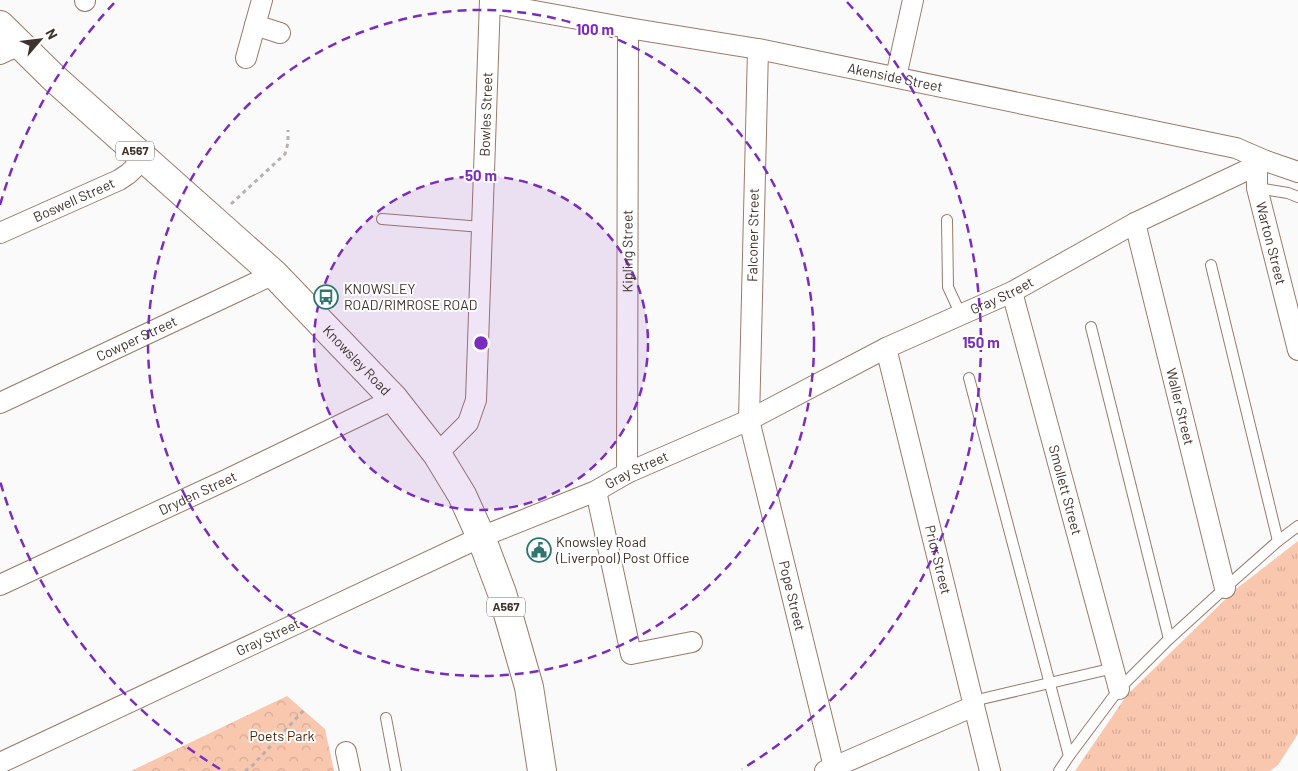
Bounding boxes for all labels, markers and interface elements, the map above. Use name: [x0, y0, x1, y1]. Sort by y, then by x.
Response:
north arrow: [15, 15, 65, 65]
text: 100 m: [576, 20, 614, 38]
text: N: [42, 26, 62, 42]
street label: Akenside Street: [846, 59, 944, 95]
street label: Bowles Street: [476, 72, 495, 157]
road number: A567: [116, 142, 154, 160]
text: 50 m: [465, 166, 497, 184]
street label: Boswell Street: [30, 174, 117, 225]
street label: Falconer Street: [743, 188, 762, 282]
street label: Warton Street: [1253, 200, 1290, 287]
street label: Kipling Street: [618, 210, 636, 292]
street label: Gray Street: [967, 273, 1036, 318]
place label: KNOWSLEY ROAD/RIMROSE ROAD: [344, 280, 477, 313]
bus stop icon: KNOWSLEY ROAD/RIMROSE ROAD: [313, 284, 339, 310]
street label: Cowper Street: [93, 312, 180, 365]
street label: Knowsley Road: [320, 321, 395, 399]
text: 150 m: [962, 333, 1000, 351]
centre of rings: [472, 334, 490, 352]
street label: Waller Street: [1163, 366, 1198, 447]
street label: Smollett Street: [1046, 443, 1086, 537]
street label: Gray Street: [601, 447, 671, 492]
street label: Dryden Street: [156, 467, 239, 518]
street label: Prior Street: [922, 523, 955, 596]
place label: Knowsley Road (Liverpool) Post Office: [555, 533, 690, 566]
public building icon: Knowsley Road (Liverpool) Post Office: [526, 537, 552, 563]
street label: Pope Street: [776, 559, 809, 633]
road number: A567: [487, 598, 525, 616]
street label: Gray Street: [233, 614, 302, 659]
park label: Poets Park: [249, 727, 315, 744]

